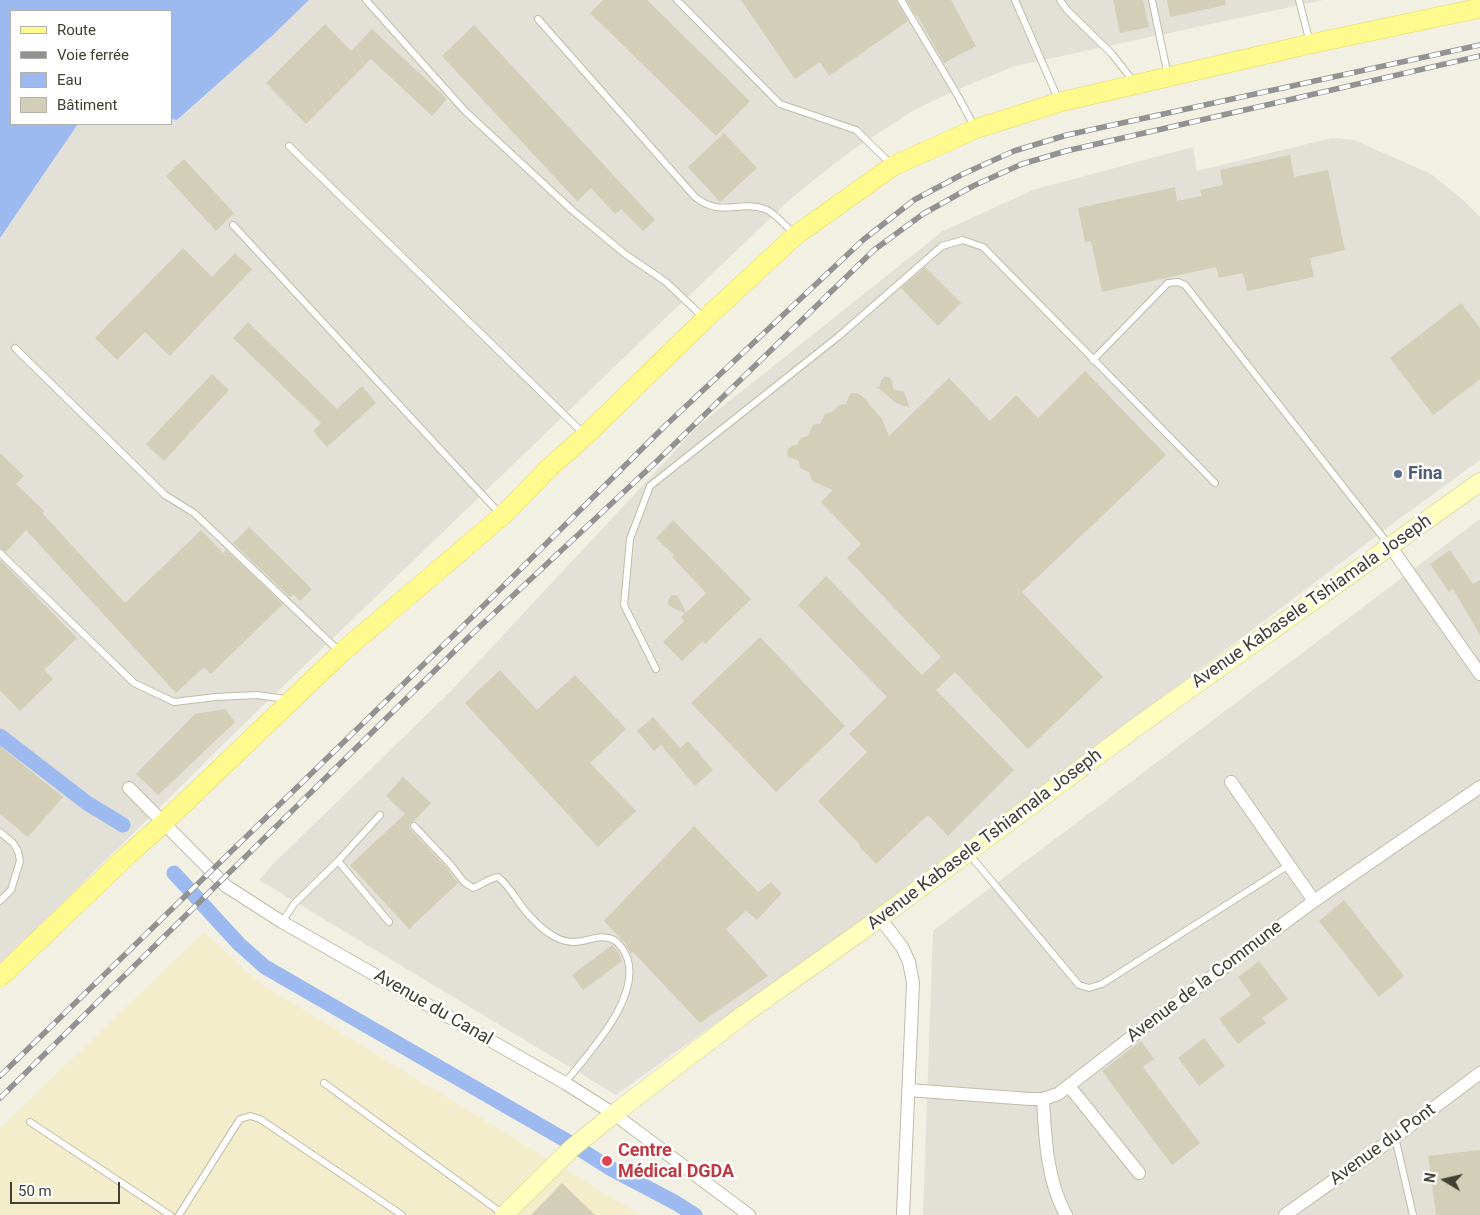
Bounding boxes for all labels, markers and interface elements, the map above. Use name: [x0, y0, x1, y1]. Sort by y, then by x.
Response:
legend: [10, 10, 172, 125]
text: Route: [57, 21, 96, 39]
text: Voie ferrée: [57, 46, 129, 64]
text: Eau: [57, 71, 82, 89]
text: Bâtiment: [57, 96, 117, 114]
place label: Fina: [1408, 463, 1442, 485]
marker: Fina: [1392, 468, 1404, 480]
street label: Avenue Kabasele Tshiamala Joseph: [1188, 511, 1436, 693]
street label: Avenue Kabasele Tshiamala Joseph: [864, 745, 1106, 935]
street label: Avenue de la Commune: [1123, 916, 1287, 1048]
street label: Avenue du Canal: [370, 965, 496, 1051]
street label: Avenue du Pont: [1326, 1099, 1440, 1191]
place label: Centre Médical DGDA: [618, 1140, 734, 1182]
marker: Centre Médical DGDA: [600, 1154, 614, 1168]
north arrow: [1420, 1155, 1470, 1205]
scale bar: [12, 1172, 122, 1204]
text: N: [1422, 1172, 1439, 1184]
text: 50 m: [18, 1182, 52, 1200]

